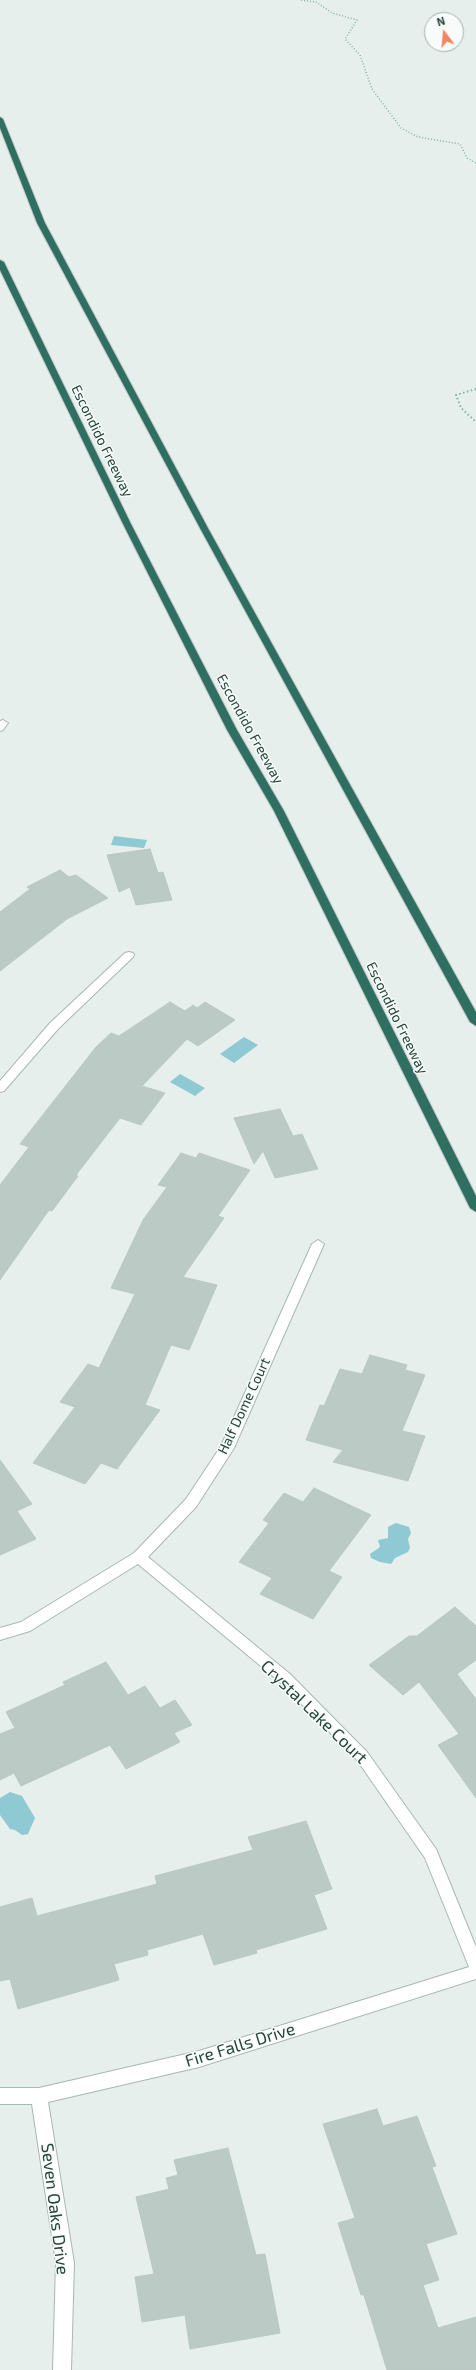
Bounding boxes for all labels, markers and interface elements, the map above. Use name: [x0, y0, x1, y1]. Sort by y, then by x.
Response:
north arrow: [424, 12, 464, 52]
text: N: [435, 14, 446, 28]
street label: Escondido Freeway: [68, 382, 136, 500]
street label: Escondido Freeway: [213, 671, 287, 787]
street label: Escondido Freeway: [363, 959, 431, 1077]
street label: Half Dome Court: [214, 1355, 274, 1457]
street label: Crystal Lake Court: [256, 1656, 372, 1768]
street label: Fire Falls Drive: [183, 2019, 297, 2071]
street label: Seven Oaks Drive: [37, 2142, 73, 2276]

